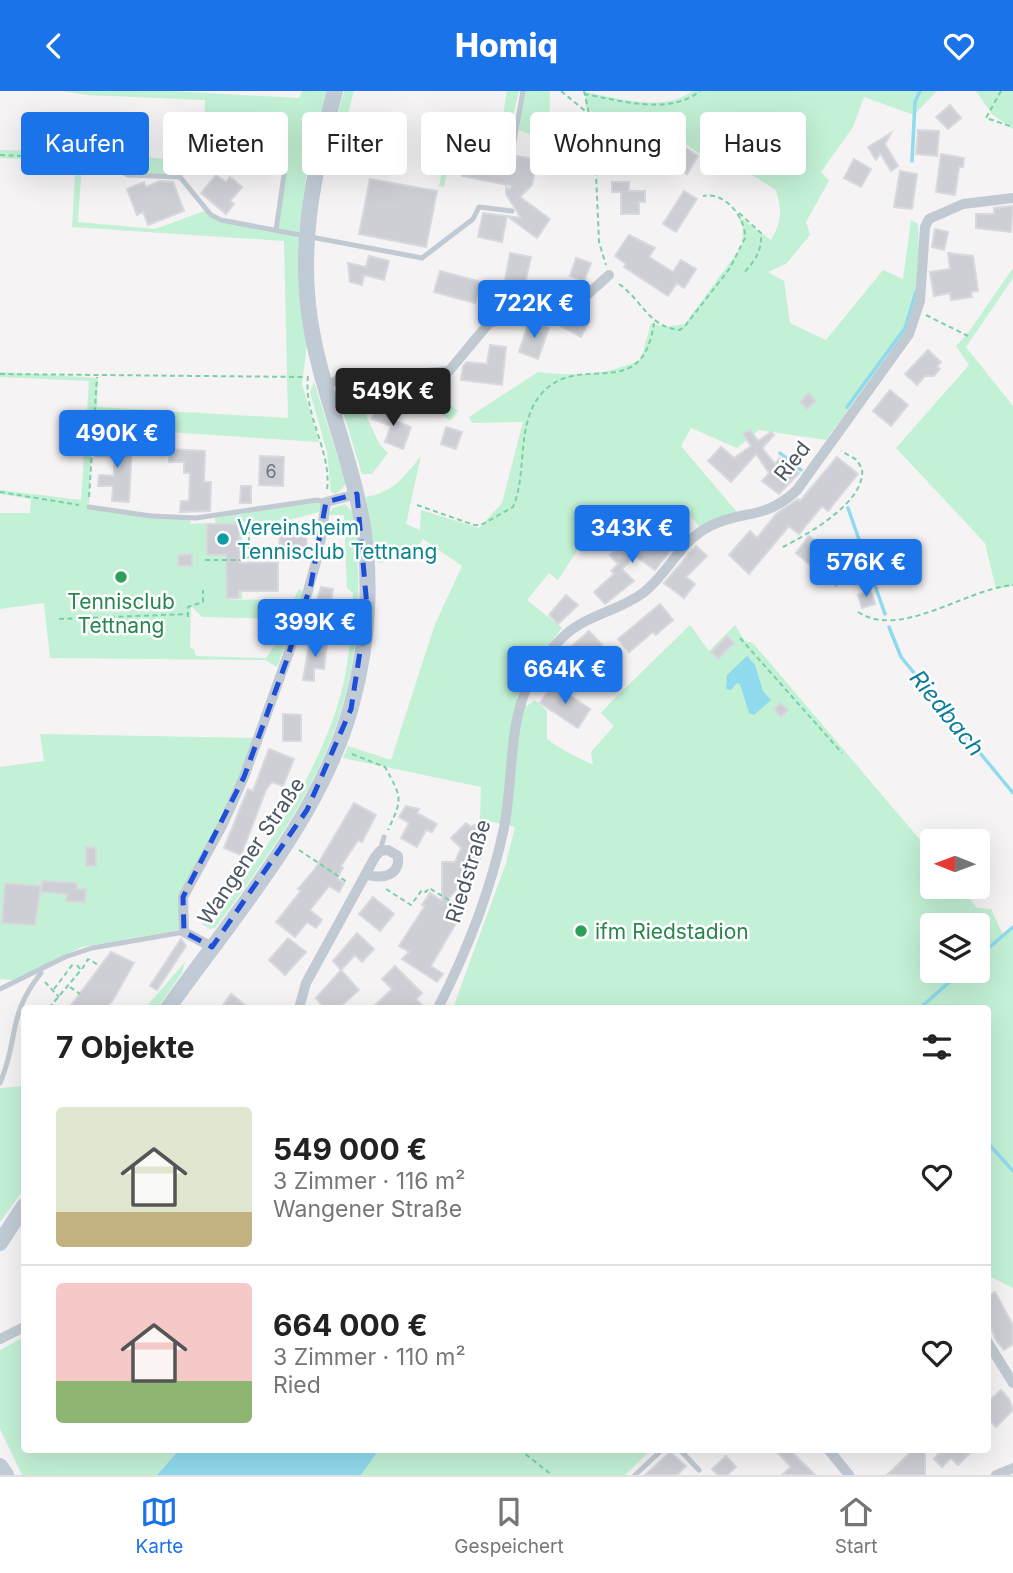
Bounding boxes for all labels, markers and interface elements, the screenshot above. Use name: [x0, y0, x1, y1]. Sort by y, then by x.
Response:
text: Homiq: [455, 26, 558, 65]
icon: back: [35, 27, 73, 65]
icon: heart: [940, 27, 978, 65]
chip: Kaufen: [21, 112, 149, 175]
chip: Mieten: [163, 112, 288, 175]
chip: Filter: [302, 112, 407, 175]
chip: Neu: [421, 112, 516, 175]
chip: Wohnung: [530, 112, 686, 175]
chip: Haus: [700, 112, 806, 175]
pin: 722K €: [477, 281, 591, 340]
text: 722K €: [494, 289, 574, 317]
pin: 549K €: [336, 369, 450, 428]
text: 549K €: [352, 377, 434, 405]
pin: 490K €: [60, 411, 174, 470]
text: 490K €: [75, 419, 159, 447]
street label: Ried: [769, 436, 815, 486]
house number: 6: [265, 461, 277, 482]
pin: 343K €: [575, 505, 689, 565]
text: 343K €: [591, 514, 673, 542]
place label: Vereinsheim Tennisclub Tettnang: [237, 515, 437, 564]
marker: Vereinsheim Tennisclub Tettnang: [215, 531, 231, 547]
pin: 576K €: [809, 539, 923, 599]
text: 576K €: [826, 548, 906, 576]
marker: Tennisclub Tettnang: [113, 569, 129, 585]
place label: Tennisclub Tettnang: [67, 589, 175, 638]
pin: 399K €: [258, 599, 372, 659]
text: 399K €: [274, 608, 356, 636]
pin: 664K €: [508, 647, 622, 706]
text: 664K €: [523, 655, 607, 683]
water label: Riedbach: [904, 664, 990, 762]
street label: Wangener Straße: [192, 772, 310, 930]
street label: Riedstraße: [440, 816, 496, 926]
north arrow: [920, 829, 990, 899]
map controls: [920, 829, 990, 983]
button: layers: [920, 913, 990, 983]
place label: ifm Riedstadion: [595, 919, 749, 944]
marker: ifm Riedstadion: [573, 923, 589, 939]
icon: filters: [918, 1028, 956, 1066]
text: 7 Objekte: [56, 1029, 195, 1065]
text: 549 000 €: [273, 1131, 427, 1167]
icon: home: [112, 1135, 196, 1219]
icon: heart: [918, 1158, 956, 1196]
text: 3 Zimmer · 116 m²: [273, 1167, 465, 1195]
text: Wangener Straße: [273, 1195, 462, 1223]
text: 664 000 €: [273, 1307, 428, 1343]
icon: home: [112, 1311, 196, 1395]
icon: heart: [918, 1334, 956, 1372]
text: 3 Zimmer · 110 m²: [273, 1343, 466, 1371]
text: Ried: [273, 1371, 321, 1399]
tab: Karte: [135, 1493, 183, 1558]
tab: Gespeichert: [454, 1493, 564, 1558]
tab: Start: [835, 1493, 878, 1558]

